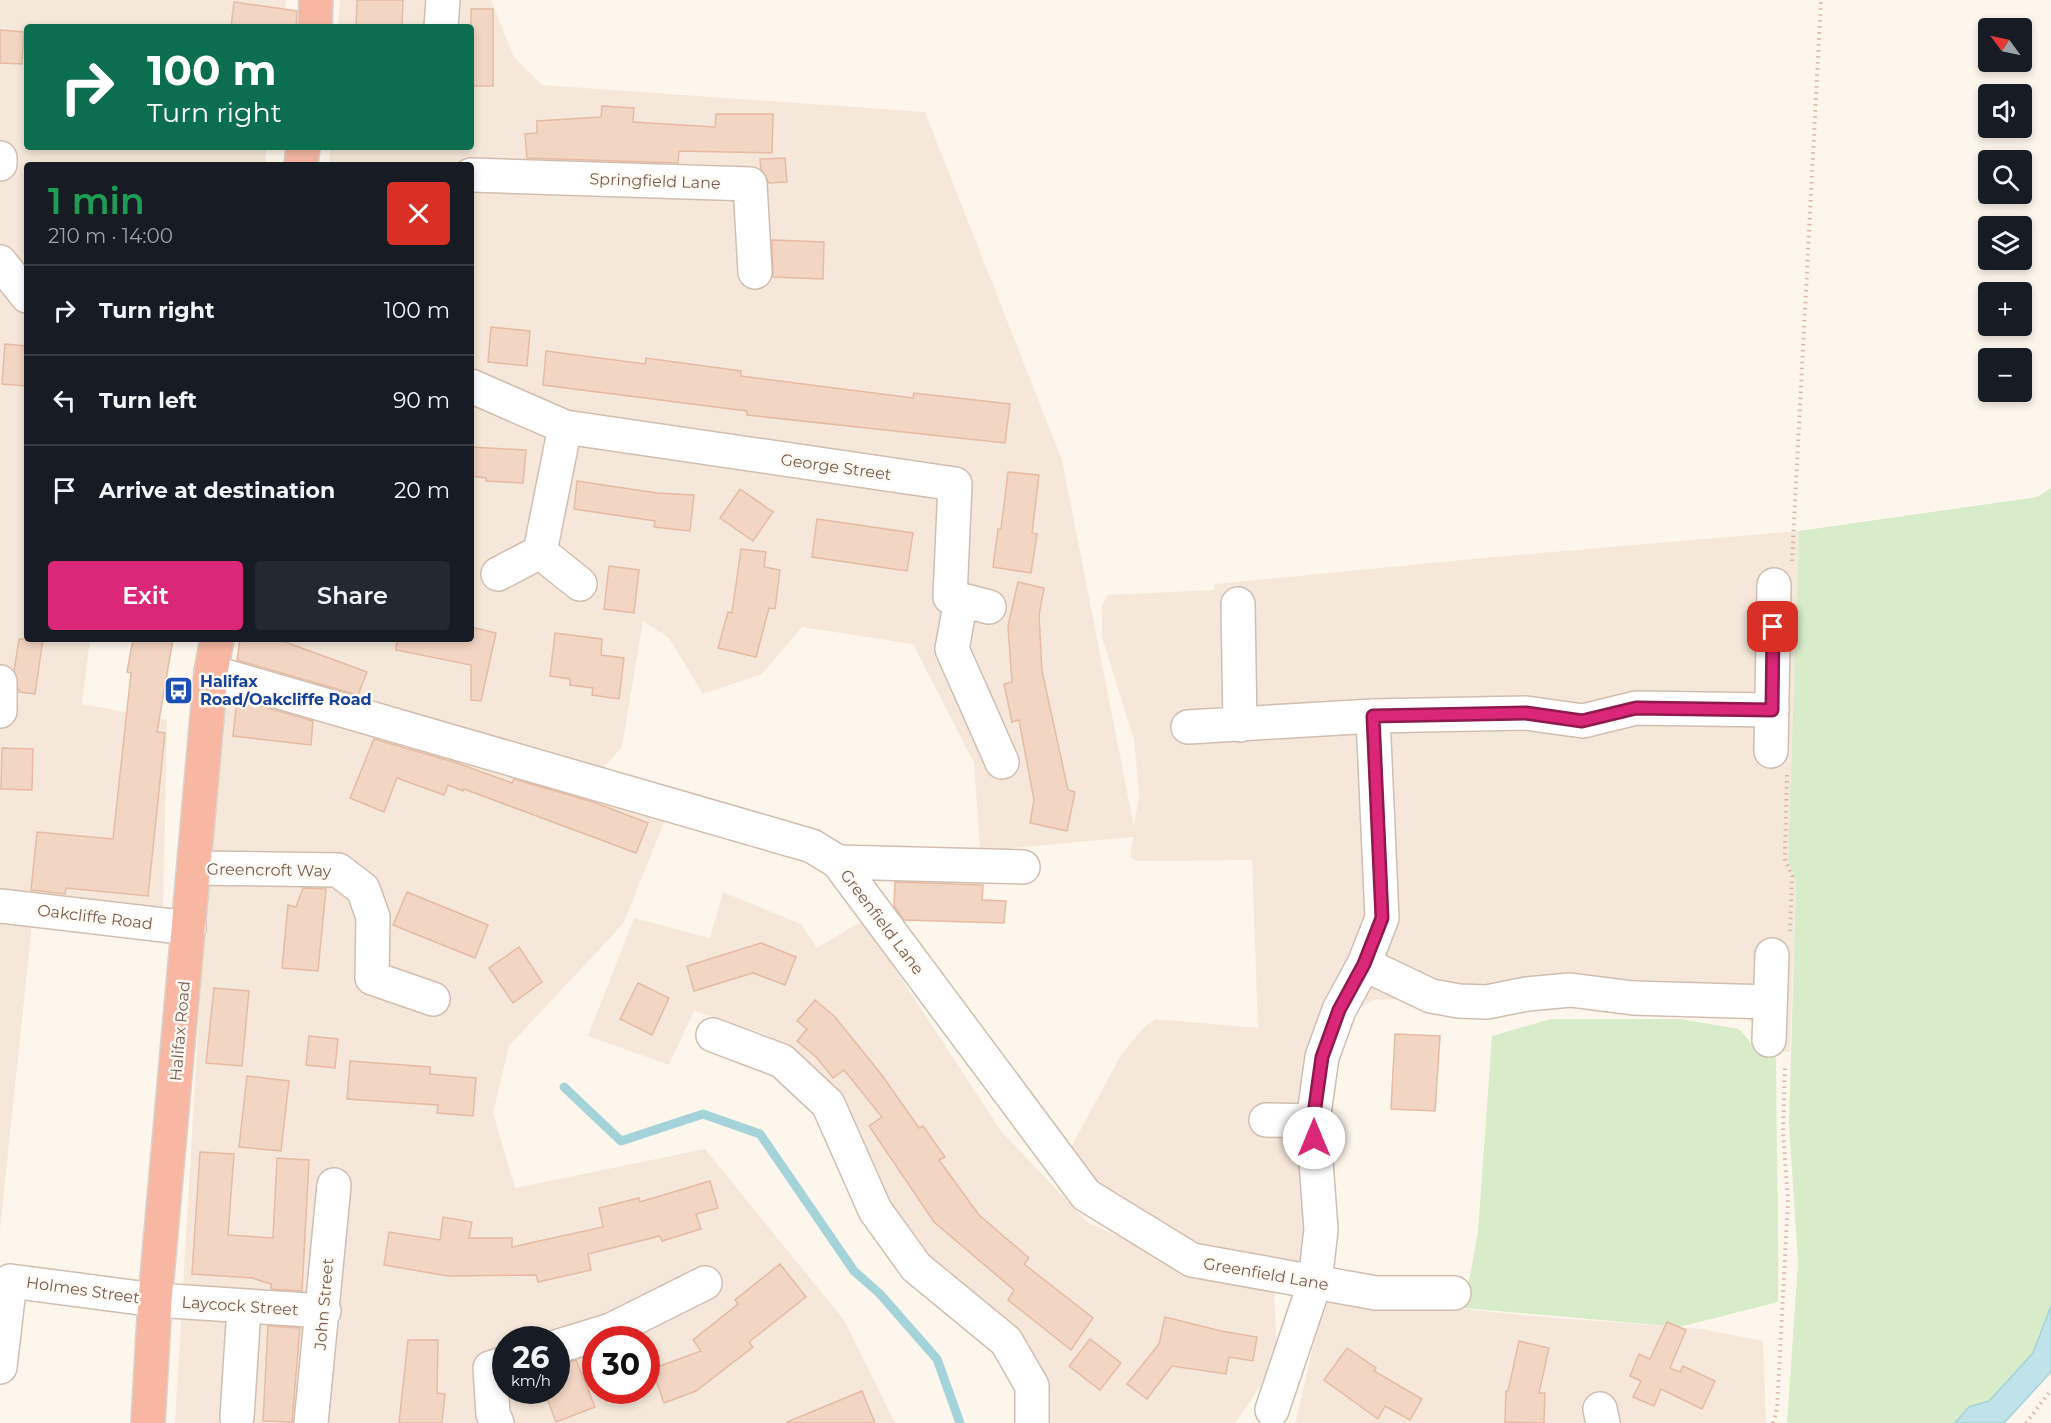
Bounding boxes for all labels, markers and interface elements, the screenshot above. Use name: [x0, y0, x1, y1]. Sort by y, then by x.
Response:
north arrow: [1978, 18, 2032, 72]
map controls: [1978, 18, 2032, 402]
text: 100 m: [147, 44, 276, 96]
icon: right: [48, 48, 126, 126]
button: sound: [1978, 84, 2032, 138]
text: Turn right: [147, 96, 282, 129]
button: search: [1978, 150, 2032, 204]
street label: Springfield Lane: [589, 169, 721, 193]
text: 1 min: [48, 179, 145, 223]
button: close: [387, 182, 450, 245]
button: layers: [1978, 216, 2032, 270]
text: 210 m · 14:00: [48, 224, 173, 248]
button: +: [1978, 282, 2032, 336]
icon: right: [48, 294, 81, 327]
text: Turn right: [99, 297, 214, 324]
text: 100 m: [384, 297, 450, 324]
button: −: [1978, 348, 2032, 402]
icon: left: [48, 384, 81, 417]
text: Turn left: [99, 387, 197, 414]
text: 90 m: [393, 387, 450, 414]
street label: George Street: [779, 450, 893, 484]
icon: arrive: [48, 474, 81, 507]
text: Arrive at destination: [99, 477, 335, 504]
text: 20 m: [394, 477, 450, 504]
button: Exit: [48, 561, 243, 630]
button: Share: [255, 561, 450, 630]
pin: [1747, 601, 1798, 652]
icon: arrive: [1756, 610, 1789, 643]
place label: Halifax Road/Oakcliffe Road: [200, 672, 372, 709]
bus stop icon: Halifax Road/Oakcliffe Road: [163, 674, 195, 706]
street label: Greencroft Way: [206, 859, 332, 881]
street label: Greenfield Lane: [836, 866, 928, 978]
street label: Oakcliffe Road: [36, 901, 154, 933]
street label: Halifax Road: [166, 980, 194, 1082]
position arrow: [1282, 1106, 1346, 1170]
street label: Greenfield Lane: [1202, 1254, 1330, 1294]
street label: John Street: [310, 1257, 338, 1352]
street label: Holmes Street: [25, 1273, 141, 1307]
street label: Laycock Street: [181, 1292, 299, 1320]
speed limit sign: 30: [582, 1326, 660, 1404]
text: 26: [513, 1339, 549, 1376]
text: km/h: [511, 1371, 551, 1390]

